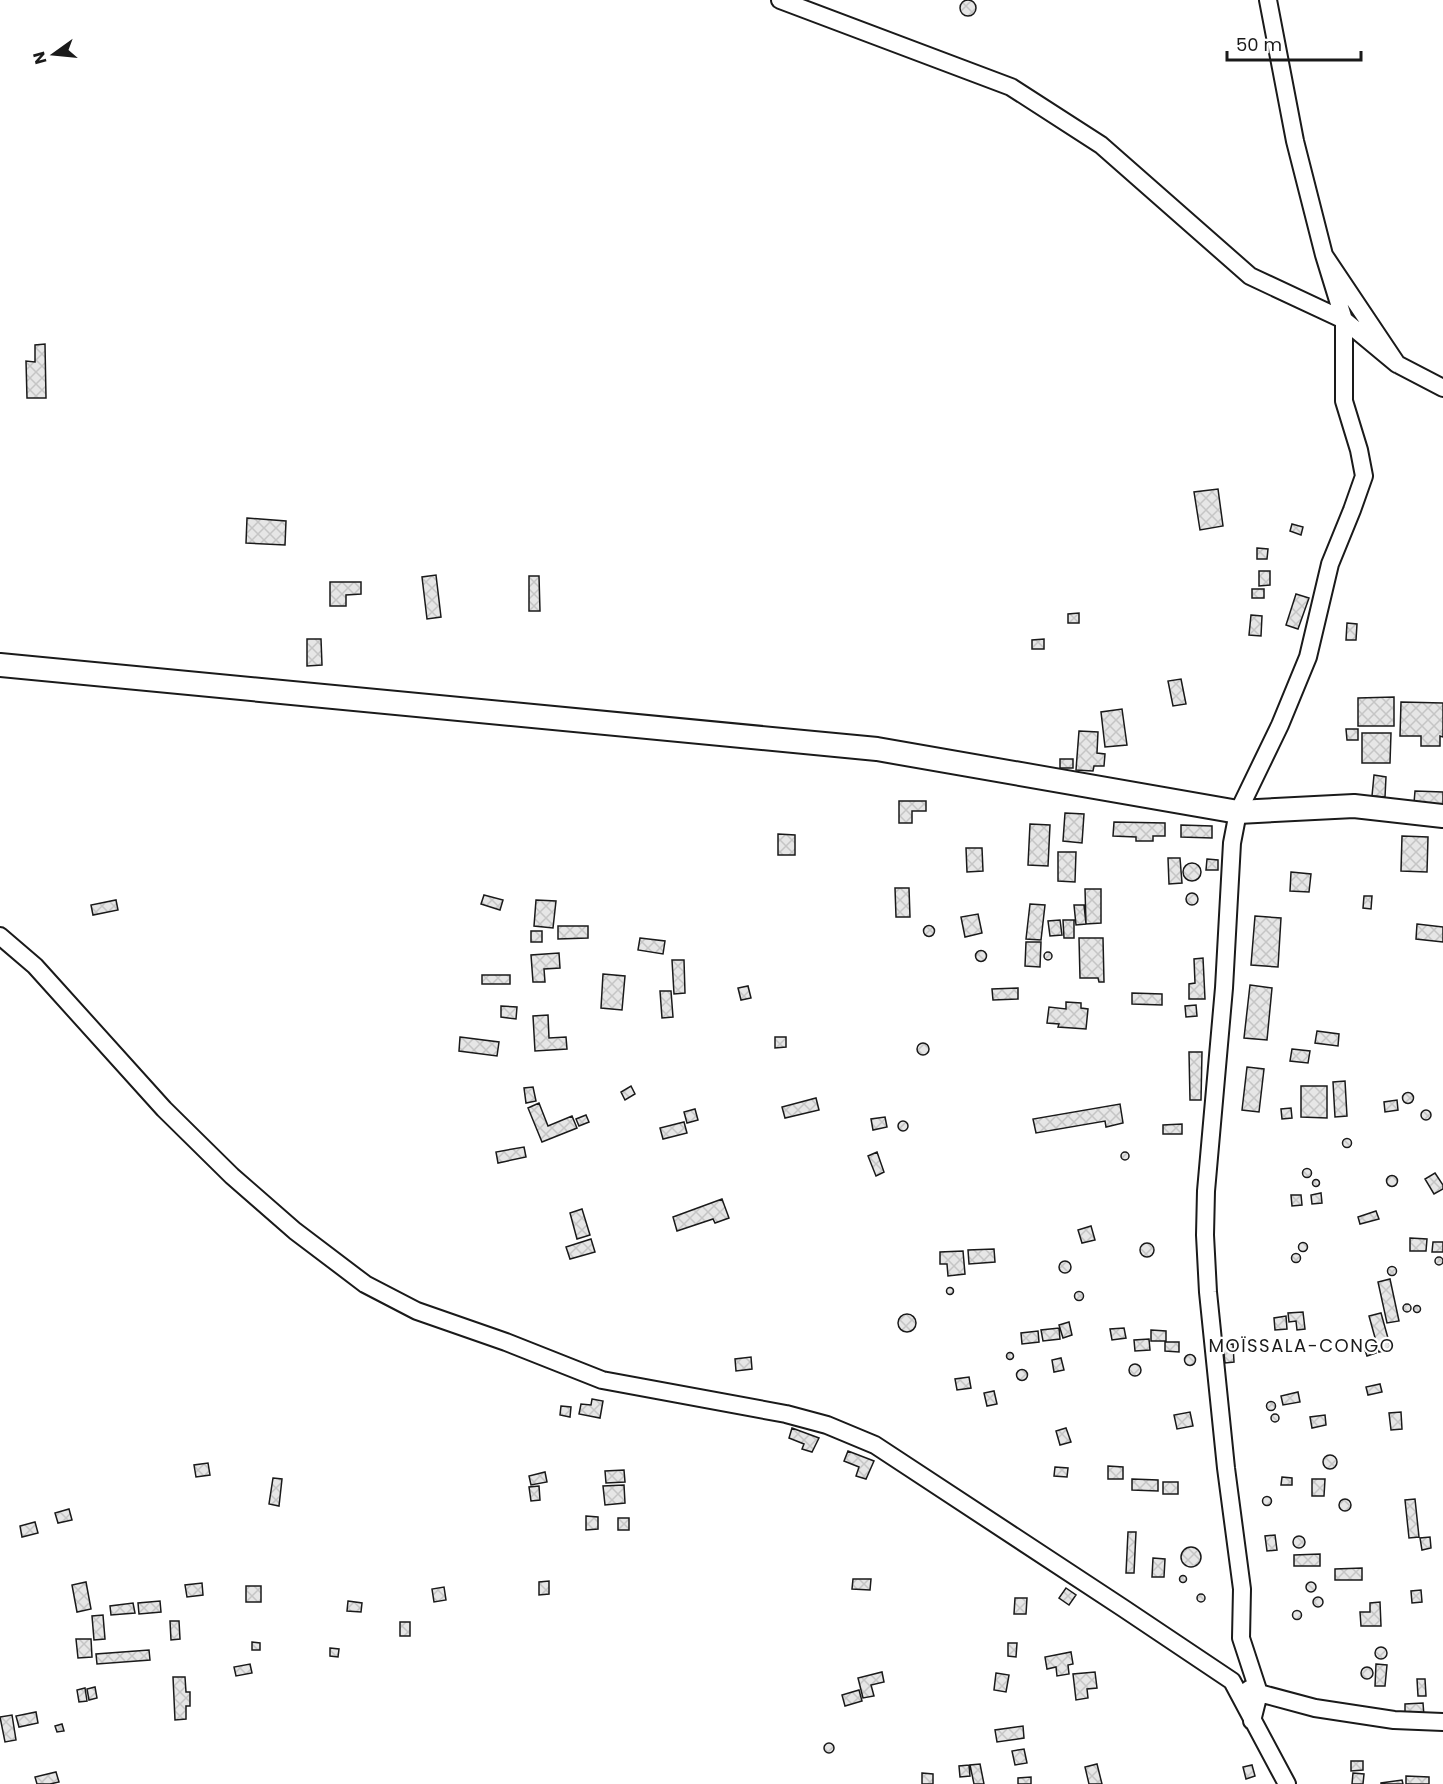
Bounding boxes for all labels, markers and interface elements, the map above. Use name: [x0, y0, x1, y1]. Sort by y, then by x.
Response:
north arrow: [24, 24, 84, 84]
scale bar: [1227, 24, 1360, 62]
text: 50 m: [1236, 32, 1282, 57]
text: N: [27, 49, 53, 67]
district label: MOÏSSALA-CONGO: [1208, 1333, 1396, 1358]

